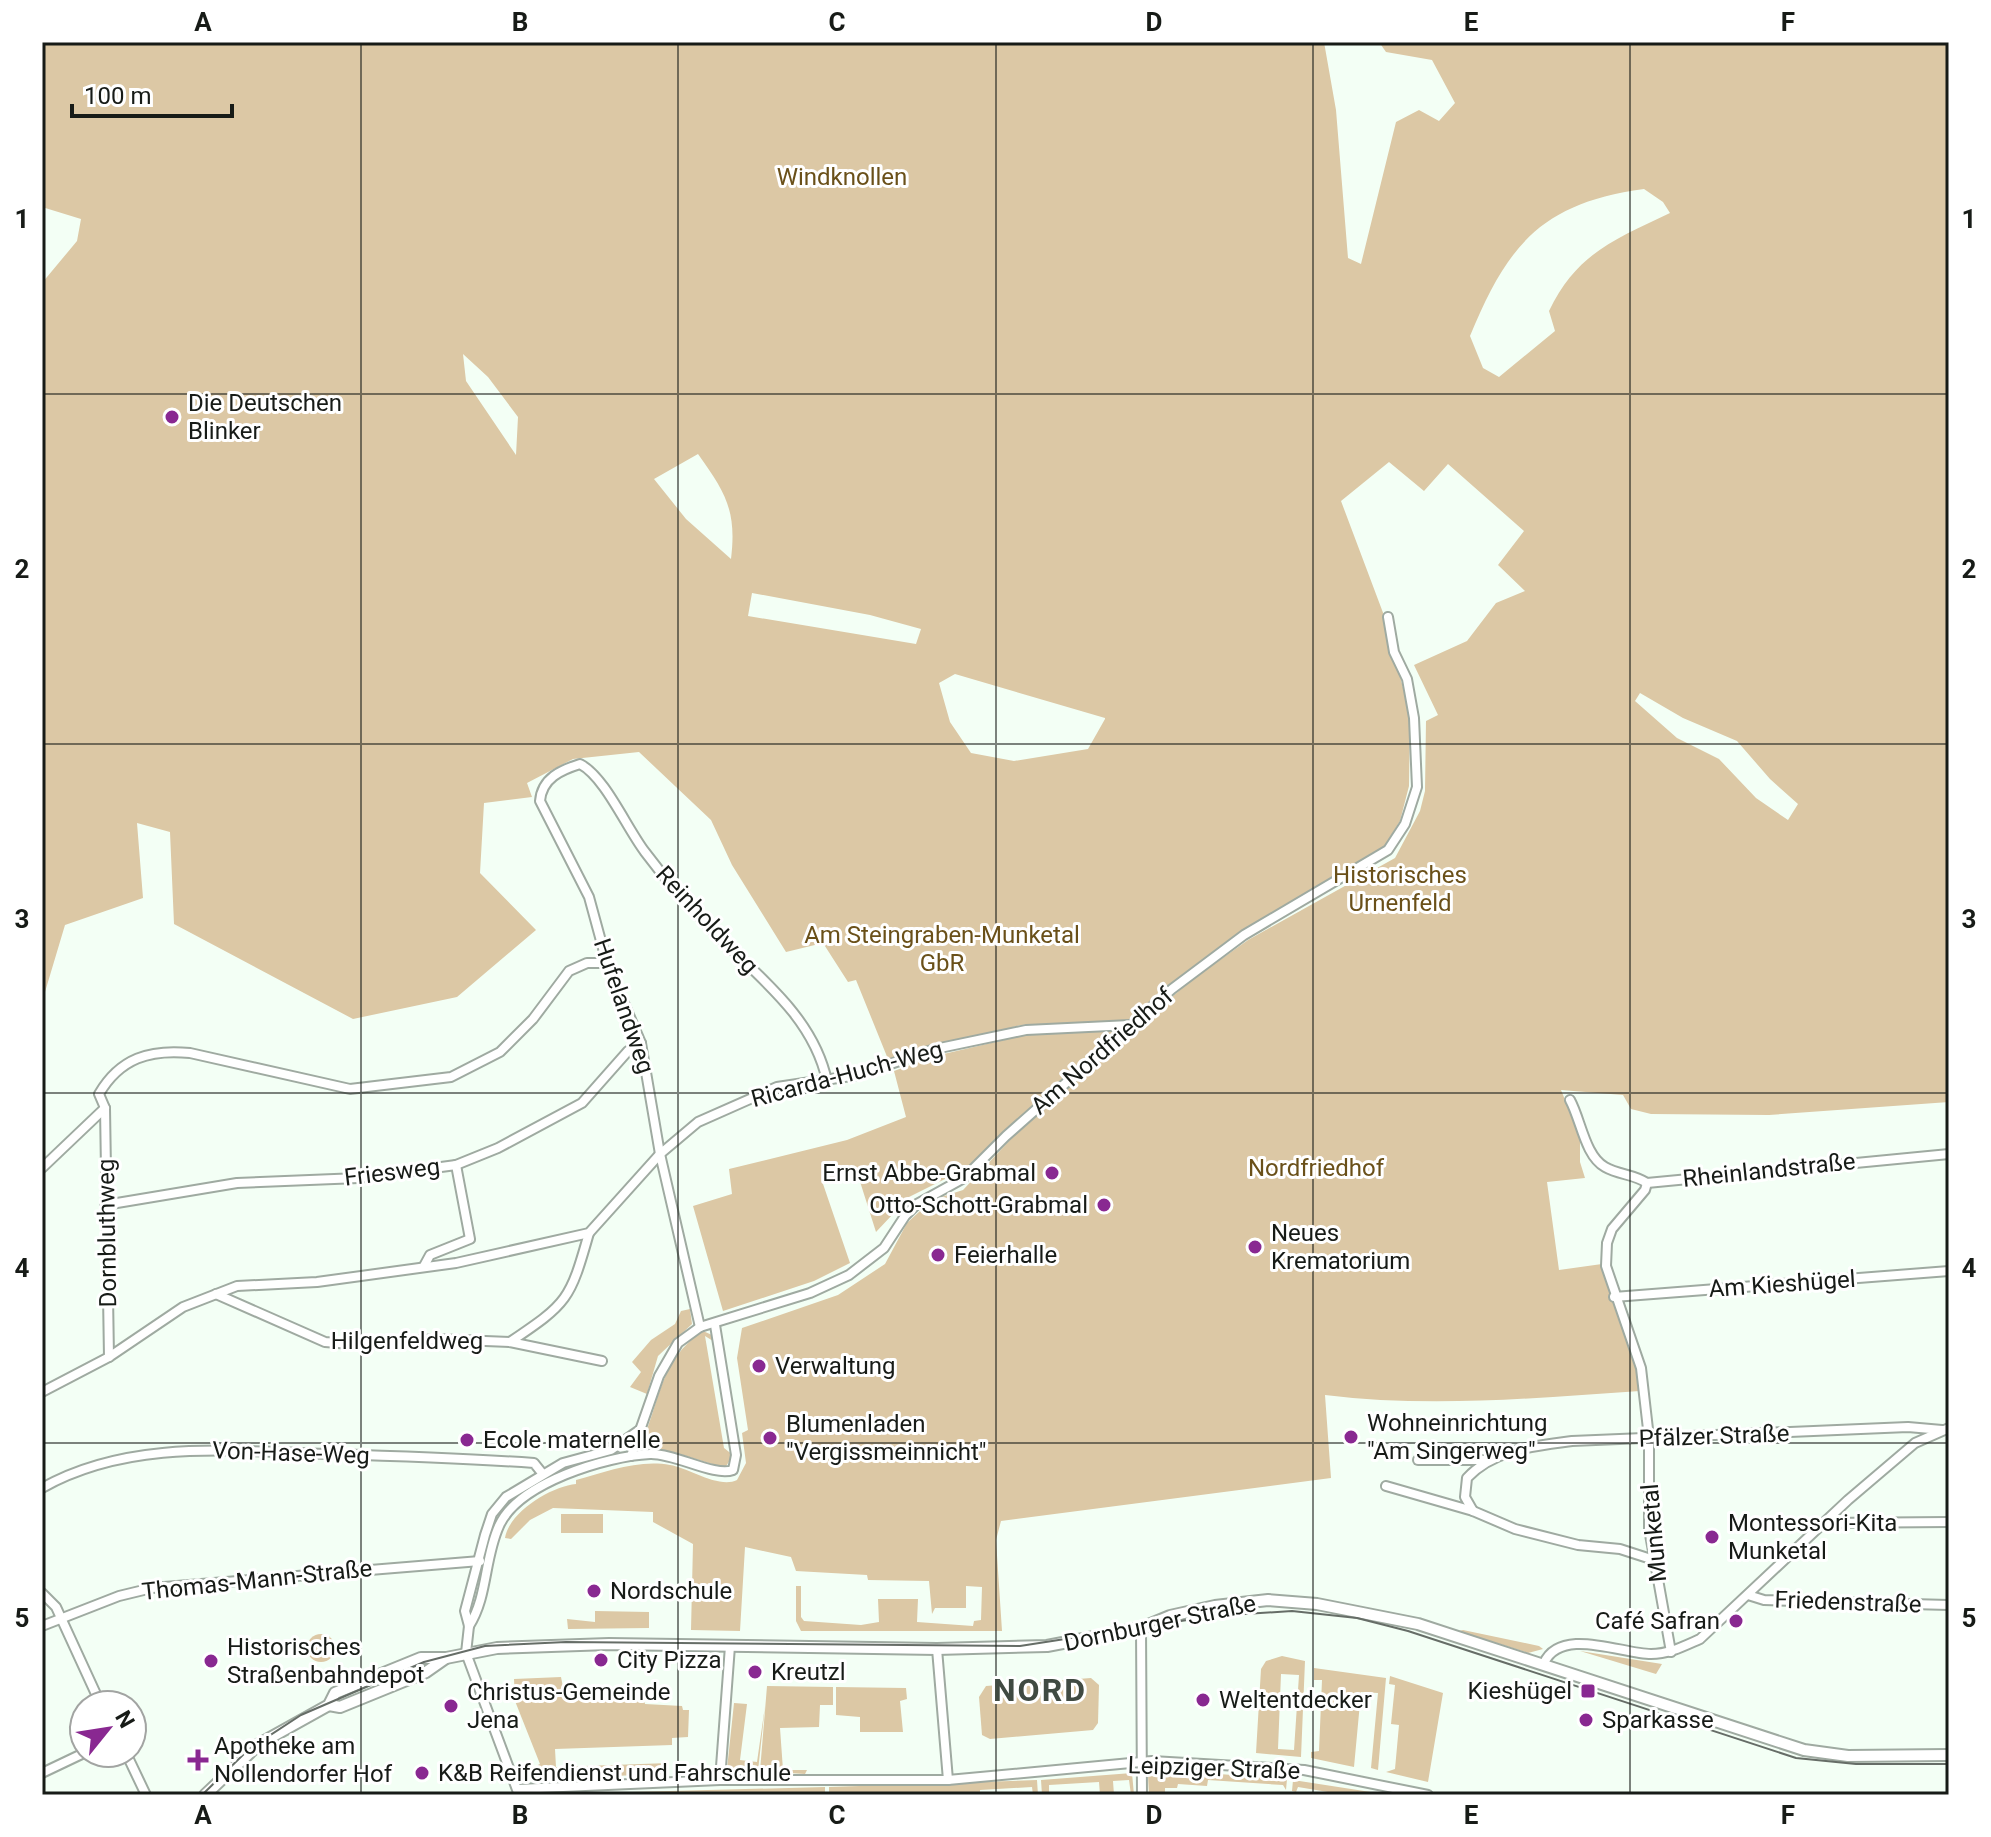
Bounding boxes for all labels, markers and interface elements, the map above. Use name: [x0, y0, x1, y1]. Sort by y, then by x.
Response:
text: A: [194, 7, 212, 37]
text: B: [512, 7, 528, 37]
text: C: [828, 7, 846, 37]
text: D: [1146, 7, 1162, 37]
text: E: [1464, 7, 1479, 37]
text: F: [1781, 7, 1795, 37]
scale bar: [72, 68, 232, 118]
text: 100 m: [84, 82, 151, 110]
park label: Windknollen: [777, 163, 907, 191]
text: 1: [15, 204, 29, 234]
text: 1: [1962, 204, 1976, 234]
place label: Die Deutschen Blinker: [188, 389, 342, 445]
marker: Die Deutschen Blinker: [163, 408, 181, 426]
text: 2: [15, 554, 29, 584]
text: 2: [1962, 554, 1976, 584]
street label: Reinholdweg: [650, 860, 764, 980]
park label: Historisches Urnenfeld: [1333, 861, 1467, 917]
text: 3: [15, 904, 29, 934]
text: 3: [1962, 904, 1976, 934]
park label: Am Steingraben-Munketal GbR: [804, 921, 1080, 977]
street label: Hufelandweg: [588, 935, 660, 1077]
street label: Am Nordfriedhof: [1025, 981, 1179, 1120]
street label: Ricarda-Huch-Weg: [748, 1035, 946, 1113]
street label: Rheinlandstraße: [1681, 1147, 1857, 1193]
street label: Friesweg: [343, 1152, 441, 1192]
park label: Nordfriedhof: [1248, 1154, 1385, 1182]
street label: Dornbluthweg: [92, 1158, 122, 1308]
place label: Ernst Abbe-Grabmal: [822, 1159, 1036, 1187]
marker: Ernst Abbe-Grabmal: [1043, 1164, 1061, 1182]
place label: Otto-Schott-Grabmal: [869, 1191, 1088, 1219]
marker: Otto-Schott-Grabmal: [1095, 1196, 1113, 1214]
place label: Neues Krematorium: [1271, 1219, 1410, 1275]
marker: Neues Krematorium: [1246, 1238, 1264, 1256]
place label: Feierhalle: [954, 1241, 1057, 1269]
marker: Feierhalle: [929, 1246, 947, 1264]
text: 4: [15, 1253, 30, 1283]
text: 4: [1962, 1253, 1977, 1283]
street label: Am Kieshügel: [1708, 1265, 1856, 1303]
street label: Hilgenfeldweg: [331, 1327, 483, 1355]
place label: Verwaltung: [775, 1352, 896, 1380]
marker: Verwaltung: [750, 1357, 768, 1375]
place label: Wohneinrichtung "Am Singerweg": [1367, 1409, 1547, 1465]
place label: Blumenladen "Vergissmeinnicht": [786, 1410, 986, 1466]
street label: Pfälzer Straße: [1638, 1419, 1790, 1453]
place label: Ecole maternelle: [483, 1426, 660, 1454]
marker: Wohneinrichtung "Am Singerweg": [1342, 1428, 1360, 1446]
marker: Blumenladen "Vergissmeinnicht": [761, 1429, 779, 1447]
marker: Ecole maternelle: [458, 1431, 476, 1449]
street label: Von-Hase-Weg: [212, 1436, 370, 1470]
street label: Munketal: [1636, 1483, 1672, 1583]
place label: Montessori-Kita Munketal: [1728, 1509, 1897, 1565]
marker: Montessori-Kita Munketal: [1703, 1528, 1721, 1546]
street label: Thomas-Mann-Straße: [141, 1554, 373, 1606]
place label: Nordschule: [610, 1577, 732, 1605]
marker: Nordschule: [585, 1582, 603, 1600]
street label: Friedenstraße: [1774, 1585, 1922, 1619]
street label: Dornburger Straße: [1061, 1589, 1259, 1657]
text: 5: [15, 1603, 29, 1633]
text: 5: [1962, 1603, 1976, 1633]
place label: Café Safran: [1595, 1607, 1720, 1635]
marker: Café Safran: [1727, 1612, 1745, 1630]
place label: Historisches Straßenbahndepot: [227, 1633, 425, 1689]
place label: City Pizza: [617, 1646, 721, 1674]
marker: City Pizza: [592, 1651, 610, 1669]
marker: Historisches Straßenbahndepot: [202, 1652, 220, 1670]
place label: Kreutzl: [771, 1658, 846, 1686]
marker: Kreutzl: [746, 1663, 764, 1681]
district label: NORD: [993, 1671, 1087, 1709]
place label: Kieshügel: [1468, 1677, 1572, 1705]
place label: Christus-Gemeinde Jena: [467, 1678, 671, 1734]
marker: Kieshügel: [1579, 1682, 1597, 1700]
place label: Weltentdecker: [1219, 1686, 1372, 1714]
north arrow: [68, 1689, 148, 1769]
marker: Weltentdecker: [1194, 1691, 1212, 1709]
marker: Christus-Gemeinde Jena: [442, 1697, 460, 1715]
text: N: [110, 1706, 140, 1732]
place label: Sparkasse: [1602, 1706, 1714, 1734]
marker: Sparkasse: [1577, 1711, 1595, 1729]
place label: Apotheke am Nollendorfer Hof: [214, 1732, 393, 1788]
marker: Apotheke am Nollendorfer Hof: [189, 1751, 207, 1769]
street label: Leipziger Straße: [1127, 1751, 1301, 1785]
place label: K&B Reifendienst und Fahrschule: [438, 1759, 791, 1787]
marker: K&B Reifendienst und Fahrschule: [413, 1764, 431, 1782]
text: A: [194, 1800, 212, 1830]
text: B: [512, 1800, 528, 1830]
text: C: [828, 1800, 846, 1830]
text: D: [1146, 1800, 1162, 1830]
text: E: [1464, 1800, 1479, 1830]
text: F: [1781, 1800, 1795, 1830]

